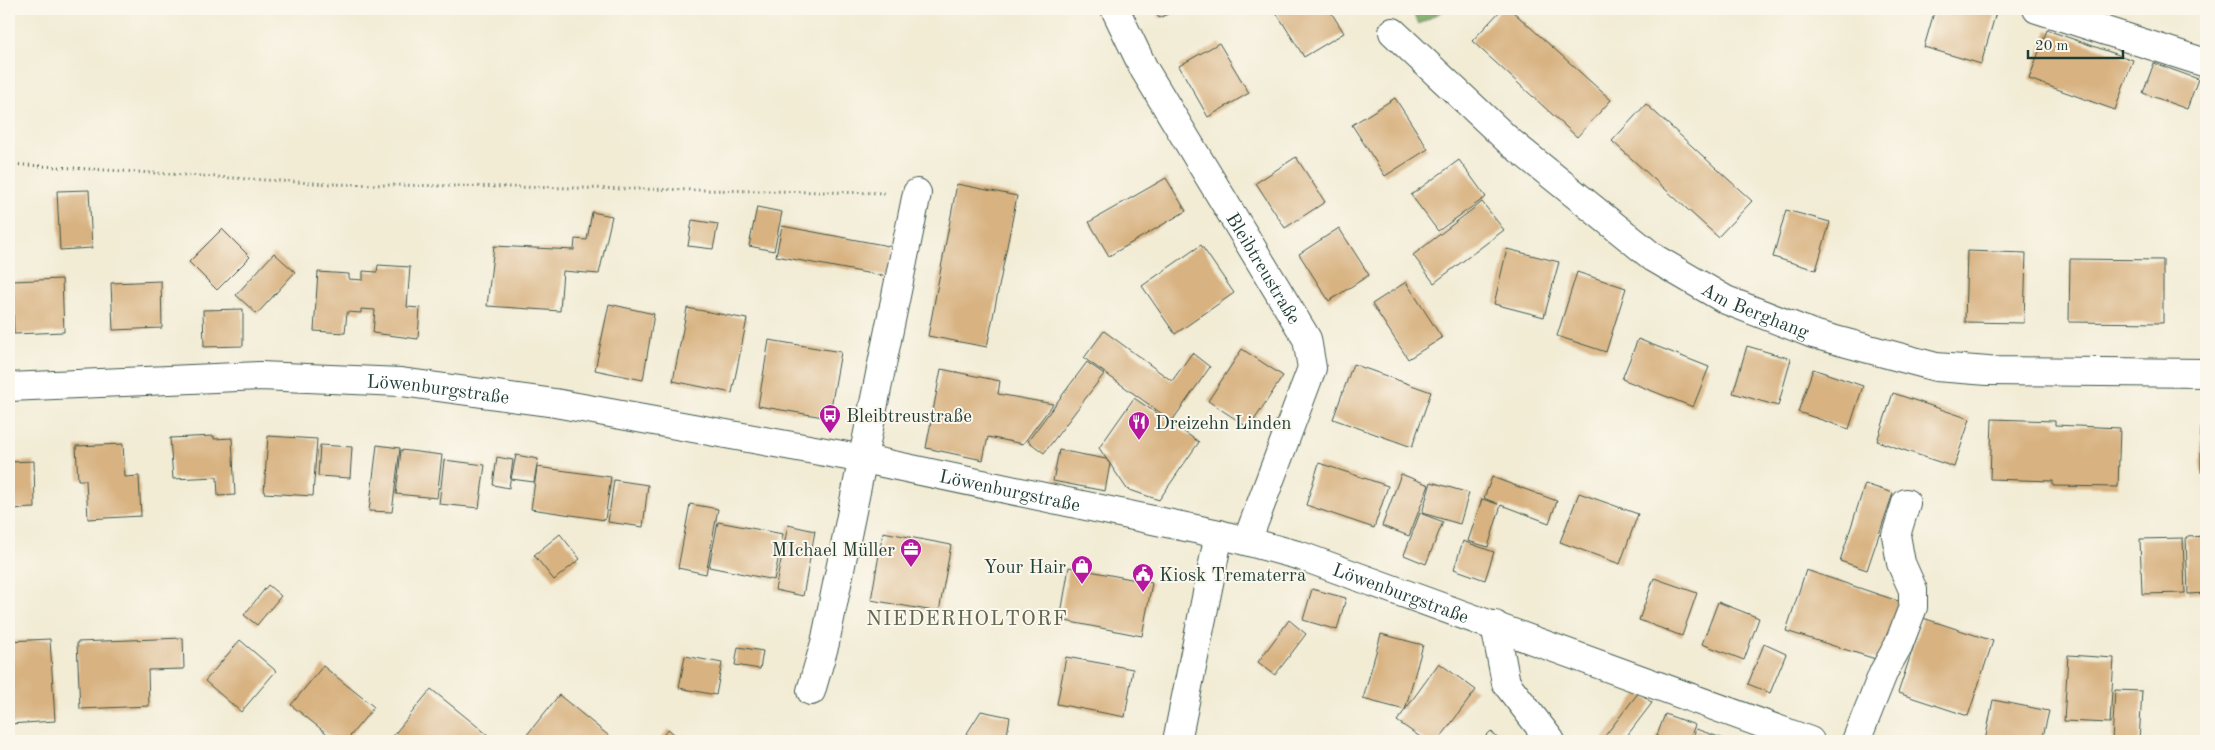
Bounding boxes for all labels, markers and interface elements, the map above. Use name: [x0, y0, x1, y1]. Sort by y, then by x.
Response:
scale bar: [2028, 28, 2122, 60]
text: 20 m: [2035, 39, 2069, 54]
street label: Bleibtreustraße: [1221, 210, 1303, 328]
street label: Am Berghang: [1697, 281, 1812, 344]
street label: Löwenburgstraße: [366, 374, 510, 409]
bus stop icon: Bleibtreustraße: [818, 403, 842, 434]
place label: Bleibtreustraße: [846, 408, 972, 427]
restaurant icon: Dreizehn Linden: [1127, 410, 1151, 441]
place label: Dreizehn Linden: [1155, 415, 1292, 434]
street label: Löwenburgstraße: [937, 468, 1082, 516]
office icon: MIchael Müller: [899, 537, 923, 568]
place label: MIchael Müller: [772, 542, 895, 561]
shop icon: Your Hair: [1070, 554, 1094, 585]
place label: Your Hair: [984, 559, 1066, 578]
street label: Löwenburgstraße: [1329, 561, 1471, 628]
public building icon: Kiosk Trematerra: [1131, 562, 1155, 593]
place label: Kiosk Trematerra: [1159, 567, 1307, 586]
district label: NIEDERHOLTORF: [866, 609, 1068, 630]

